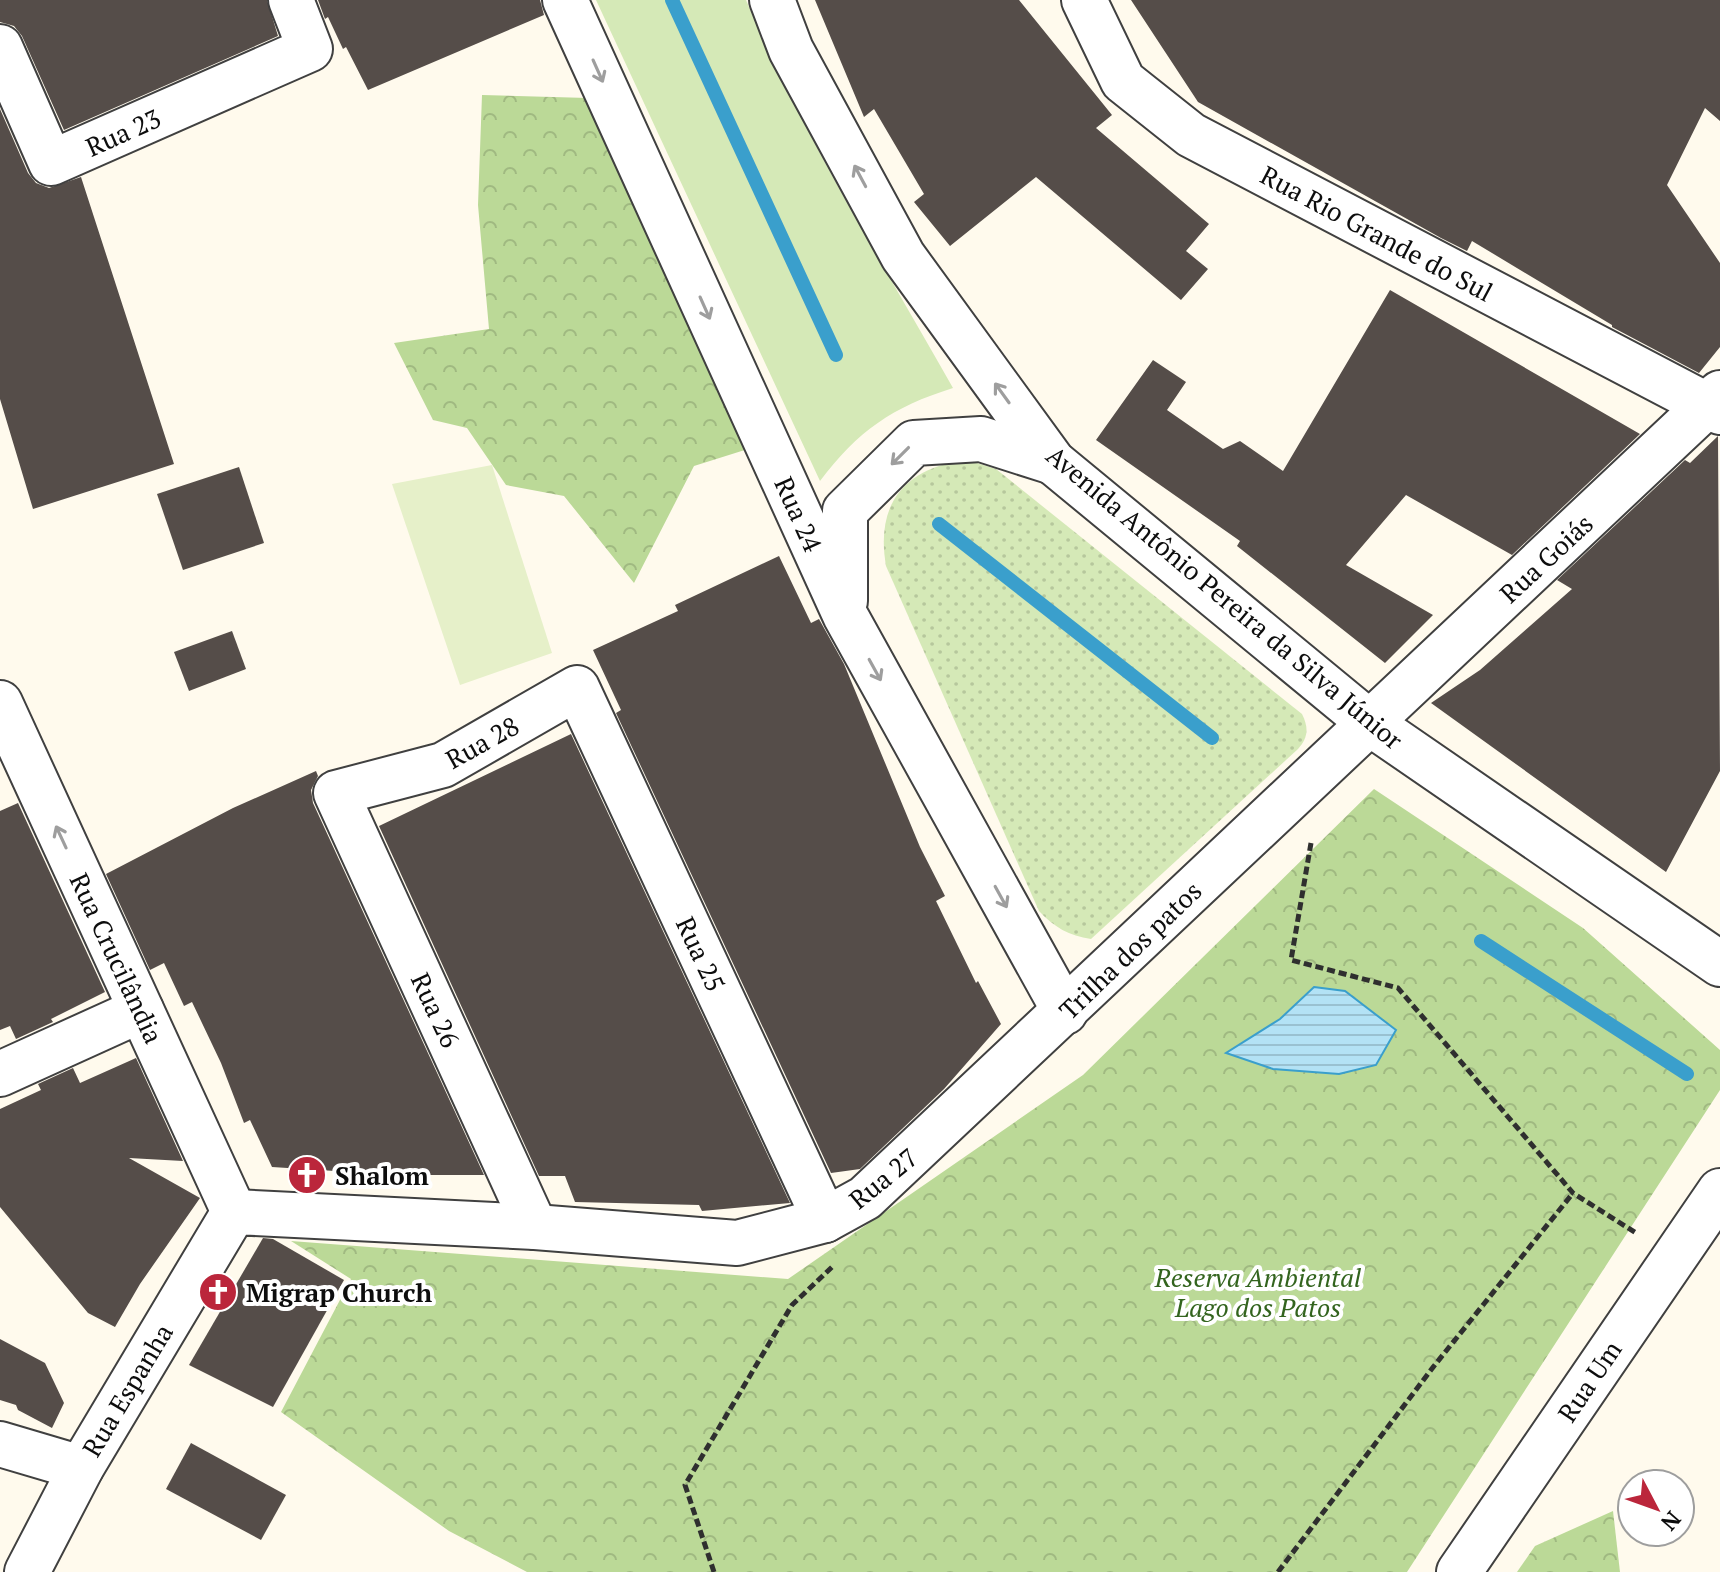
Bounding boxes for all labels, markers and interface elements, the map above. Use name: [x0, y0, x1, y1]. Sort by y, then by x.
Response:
one-way arrow: [591, 58, 606, 83]
street label: Rua 23: [80, 100, 166, 164]
street label: Rua Rio Grande do Sul: [1255, 157, 1499, 309]
one-way arrow: [851, 165, 867, 188]
one-way arrow: [698, 295, 713, 319]
one-way arrow: [994, 382, 1011, 404]
street label: Avenida Antônio Pereira da Silva Júnior: [1040, 438, 1410, 756]
one-way arrow: [891, 446, 910, 465]
street label: Rua 24: [767, 471, 831, 557]
street label: Rua Goiás: [1492, 506, 1600, 610]
one-way arrow: [868, 657, 883, 681]
street label: Rua 28: [439, 708, 525, 776]
one-way arrow: [53, 825, 68, 850]
street label: Rua Crucilândia: [63, 867, 171, 1049]
street label: Trilha dos patos: [1052, 873, 1208, 1027]
one-way arrow: [993, 885, 1009, 908]
street label: Rua 25: [669, 911, 733, 997]
street label: Rua 26: [404, 967, 468, 1053]
street label: Rua 27: [842, 1140, 924, 1216]
church icon: Shalom: [286, 1154, 328, 1196]
place label: Shalom: [335, 1158, 429, 1192]
park label: Reserva Ambiental Lago dos Patos: [1154, 1260, 1362, 1324]
church icon: Migrap Church: [197, 1271, 239, 1313]
place label: Migrap Church: [246, 1275, 433, 1309]
street label: Rua Espanha: [74, 1317, 180, 1463]
street label: Rua Um: [1550, 1334, 1628, 1428]
north arrow: [1616, 1468, 1696, 1548]
text: N: [1655, 1506, 1688, 1537]

